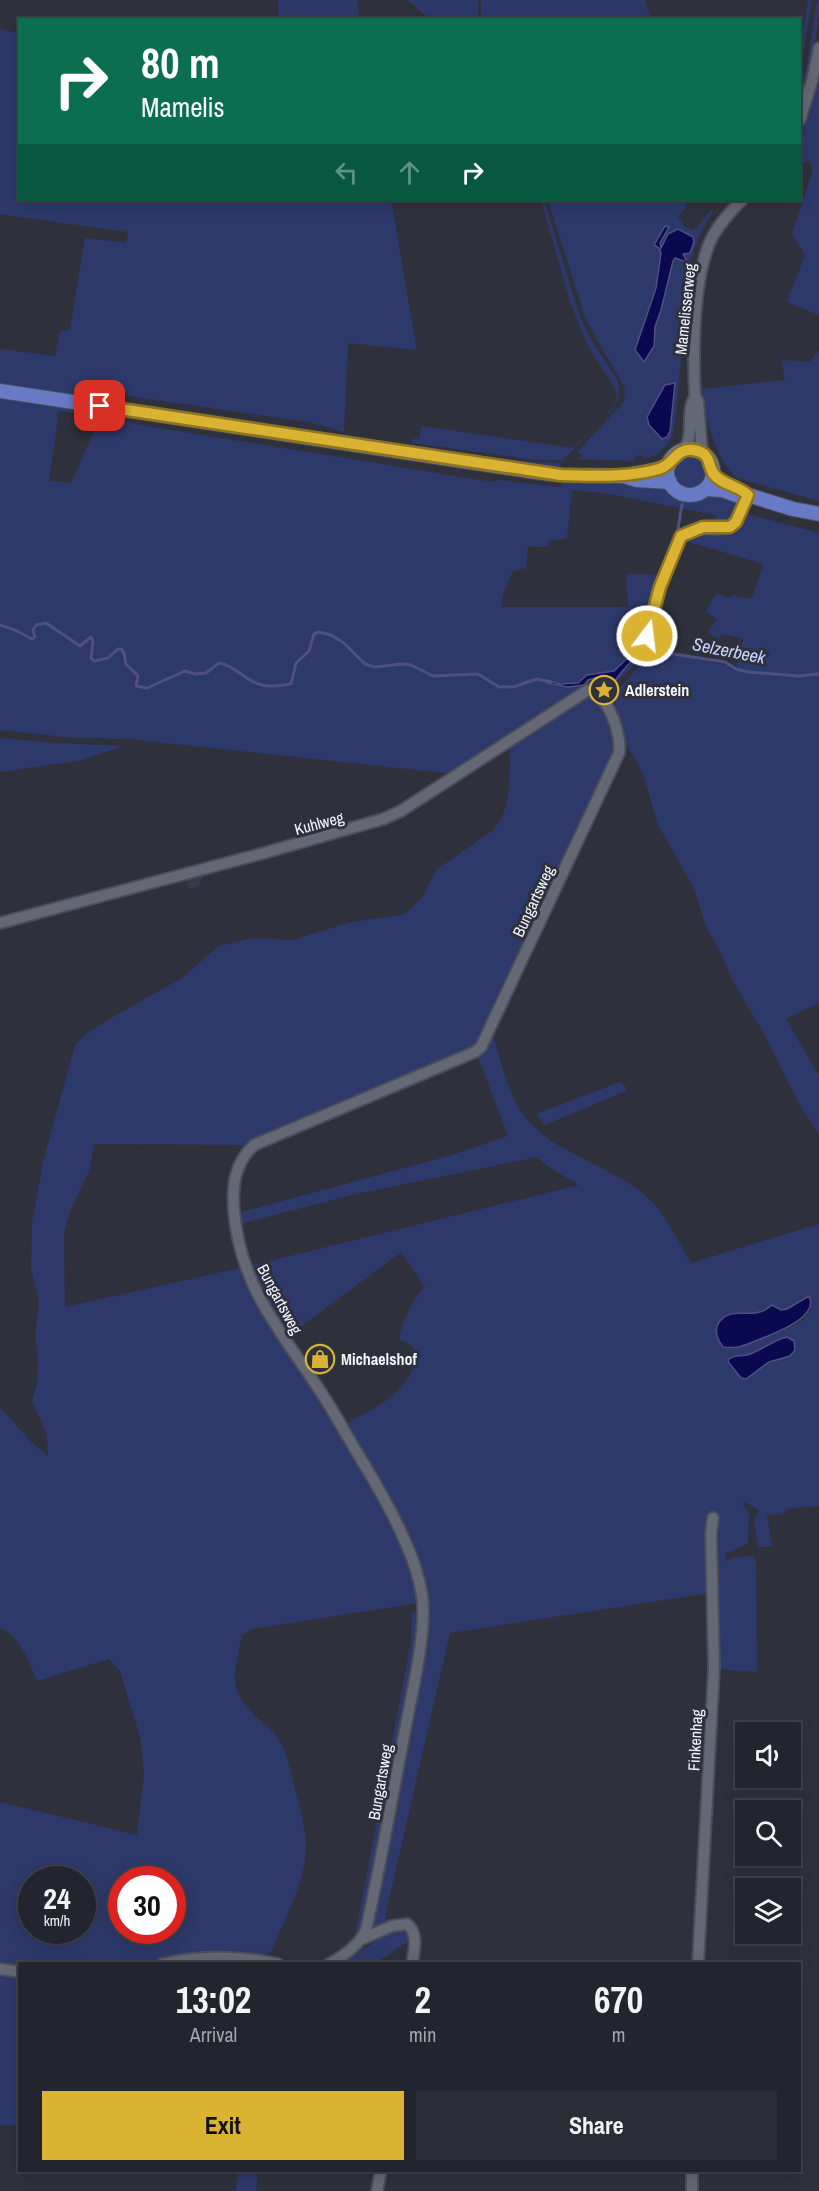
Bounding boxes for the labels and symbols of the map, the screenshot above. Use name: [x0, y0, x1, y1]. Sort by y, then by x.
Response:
street label: Mamelisserweg: [669, 261, 701, 356]
pin: [74, 380, 125, 431]
position arrow: [615, 604, 679, 668]
water label: Selzerbeek: [690, 631, 768, 670]
place icon: Adlerstein: [588, 674, 620, 706]
place label: Adlerstein: [625, 679, 689, 701]
street label: Kuhlweg: [292, 806, 347, 840]
street label: Bungartsweg: [507, 861, 559, 940]
street label: Bungartsweg: [252, 1260, 308, 1339]
shop icon: Michaelshof: [304, 1343, 336, 1375]
place label: Michaelshof: [341, 1348, 417, 1370]
street label: Finkenhag: [682, 1708, 708, 1772]
street label: Bungartsweg: [363, 1742, 398, 1822]
speed limit sign: 30: [108, 1866, 186, 1944]

